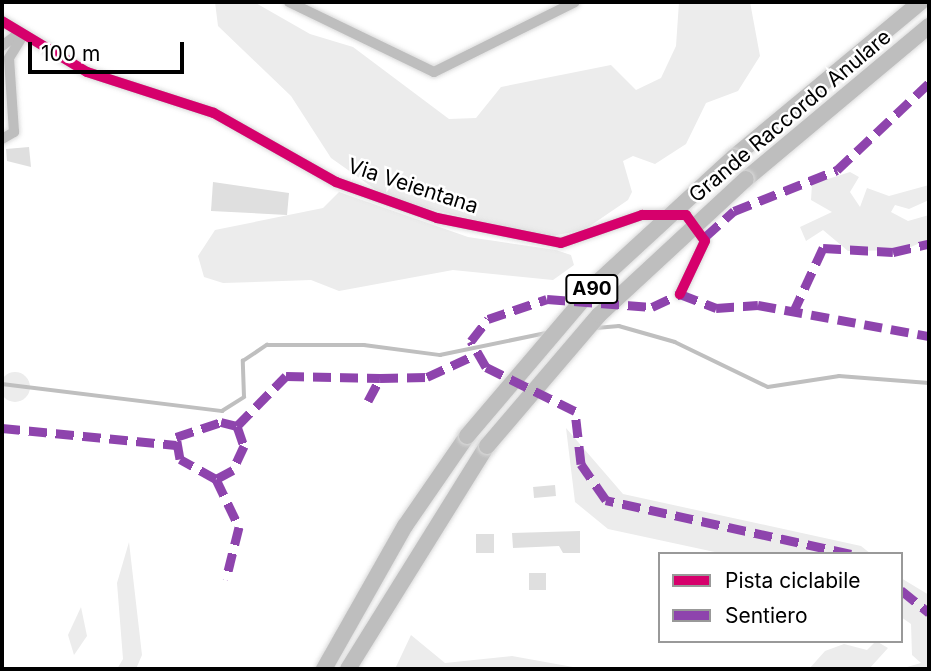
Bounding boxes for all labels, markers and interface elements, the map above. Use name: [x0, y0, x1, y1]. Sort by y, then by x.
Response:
street label: Grande Raccordo Anulare: [684, 24, 896, 208]
scale bar: [32, 28, 187, 72]
text: 100 m: [41, 41, 100, 66]
street label: Via Veientana: [345, 153, 481, 219]
road number: A90: [564, 274, 620, 304]
legend: [658, 552, 903, 643]
text: Pista ciclabile: [725, 568, 861, 593]
text: Sentiero: [725, 603, 807, 628]

